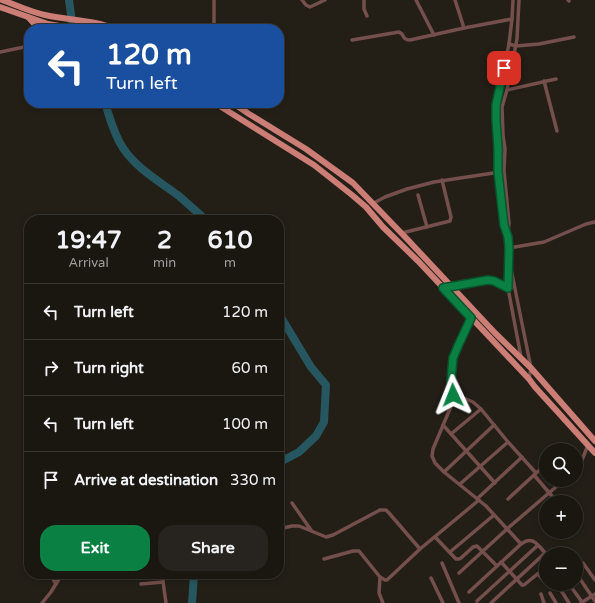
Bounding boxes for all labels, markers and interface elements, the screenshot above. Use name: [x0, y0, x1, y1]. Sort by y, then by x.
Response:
text: 120 m: [106, 38, 192, 72]
icon: left: [40, 40, 92, 92]
pin: [487, 51, 521, 85]
icon: arrive: [493, 57, 515, 79]
text: Turn left: [106, 72, 178, 94]
text: 19:47: [55, 226, 122, 255]
text: 2: [157, 226, 172, 255]
text: 610: [207, 226, 253, 255]
text: Arrival: [68, 255, 109, 271]
text: min: [153, 255, 176, 271]
text: m: [224, 255, 236, 271]
icon: left: [40, 301, 62, 323]
text: Turn left: [74, 303, 134, 321]
text: 120 m: [222, 303, 268, 321]
icon: right: [40, 357, 62, 379]
text: Turn right: [74, 359, 144, 377]
text: 60 m: [231, 359, 268, 377]
position arrow: [432, 374, 474, 416]
icon: left: [40, 413, 62, 435]
text: Turn left: [74, 415, 134, 433]
text: 100 m: [222, 415, 268, 433]
map controls: [539, 443, 583, 591]
button: search: [539, 443, 583, 487]
icon: arrive: [40, 469, 62, 491]
text: Arrive at destination: [74, 471, 218, 489]
text: 330 m: [230, 471, 276, 489]
button: +: [539, 495, 583, 539]
button: Exit: [40, 525, 150, 571]
button: Share: [158, 525, 268, 571]
button: −: [539, 547, 583, 591]

